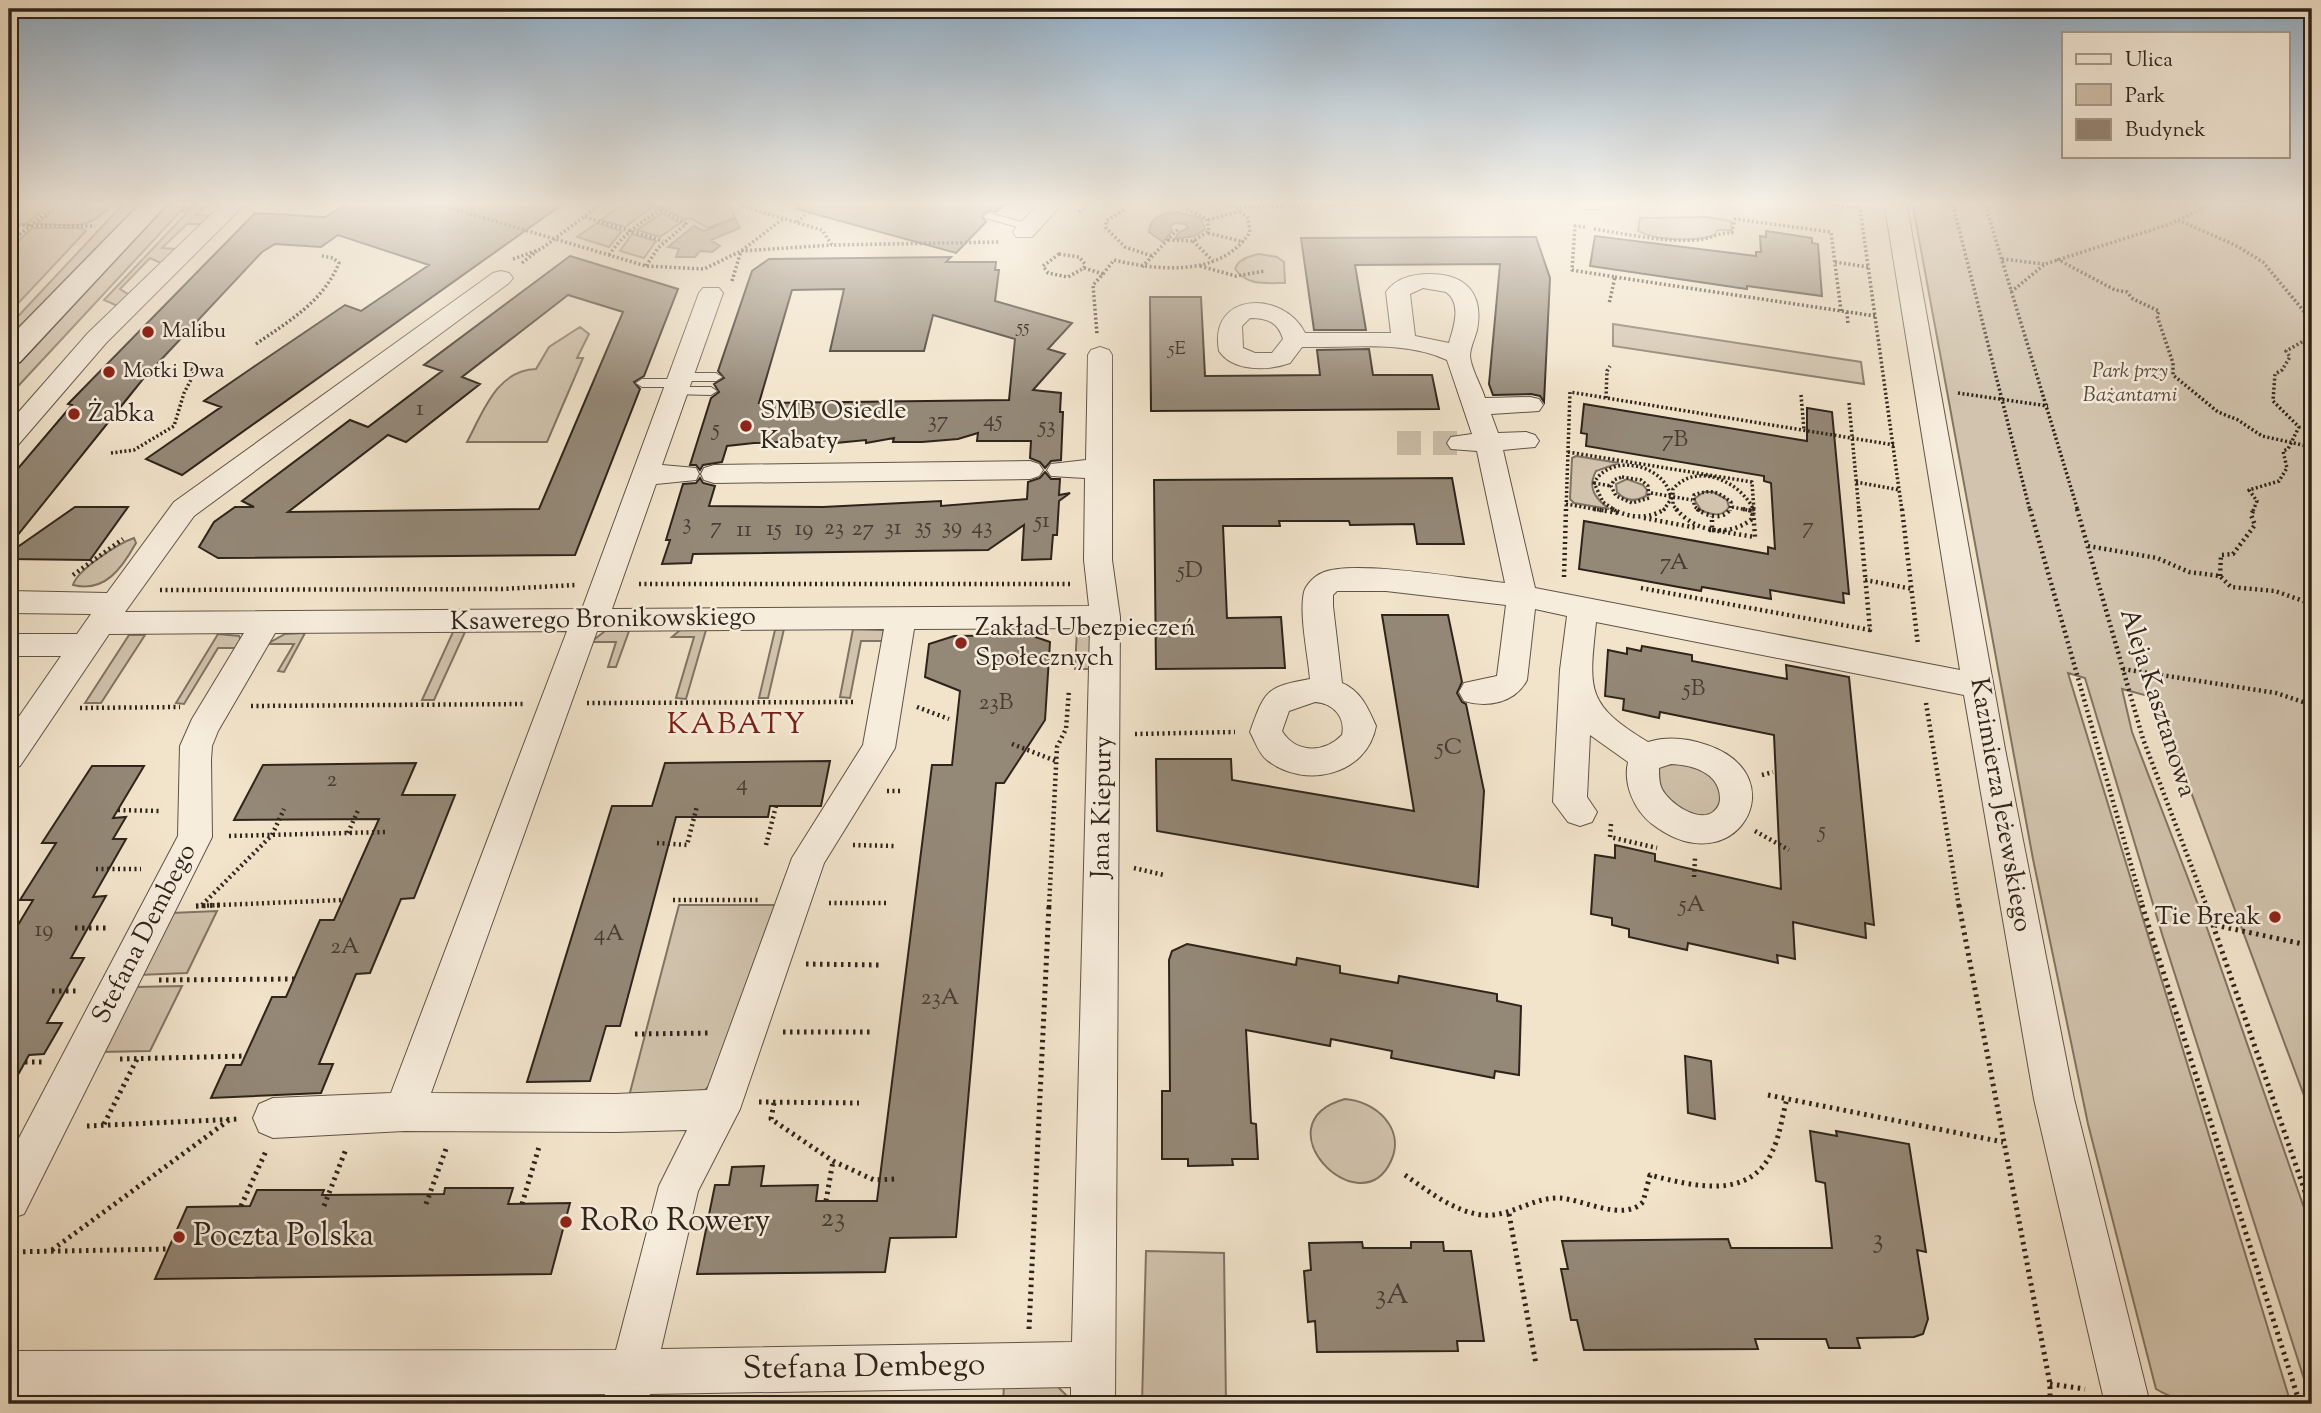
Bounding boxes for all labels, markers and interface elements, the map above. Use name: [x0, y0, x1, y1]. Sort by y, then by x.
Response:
legend: [2062, 32, 2290, 158]
text: Ulica: [2125, 46, 2173, 76]
text: Park: [2125, 82, 2166, 112]
text: Budynek: [2125, 116, 2206, 146]
house number: 55: [1015, 314, 1030, 341]
place label: Malibu: [162, 317, 226, 347]
marker: Malibu: [140, 324, 156, 340]
house number: 5E: [1167, 336, 1187, 363]
place label: Motki Dwa: [123, 357, 225, 387]
park label: Park przy Bażantarni: [2083, 357, 2177, 411]
marker: Motki Dwa: [101, 364, 117, 380]
house number: 1: [416, 393, 424, 426]
place label: SMB Osiedle Kabaty: [760, 393, 907, 460]
place label: Żabka: [88, 396, 155, 433]
house number: 45: [983, 404, 1003, 437]
house number: 37: [928, 405, 949, 438]
marker: Żabka: [66, 406, 82, 422]
house number: 53: [1036, 410, 1056, 443]
house number: 5: [710, 413, 720, 446]
marker: SMB Osiedle Kabaty: [738, 418, 754, 434]
house number: 7B: [1662, 424, 1688, 457]
house number: 51: [1032, 505, 1050, 538]
house number: 3: [682, 507, 692, 540]
house number: 7: [710, 511, 722, 544]
house number: 35: [914, 511, 932, 544]
house number: 39: [942, 511, 962, 544]
house number: 43: [972, 511, 992, 544]
house number: 7: [1802, 511, 1814, 544]
house number: 23: [824, 512, 844, 545]
house number: 31: [884, 512, 902, 545]
house number: 15: [766, 513, 782, 546]
house number: 19: [795, 513, 813, 546]
house number: 27: [852, 513, 875, 546]
house number: 11: [736, 514, 752, 547]
house number: 7A: [1660, 547, 1689, 580]
house number: 5D: [1175, 555, 1203, 588]
street label: Ksawerego Bronikowskiego: [450, 599, 756, 641]
street label: Aleja Kasztanowa: [2109, 604, 2205, 802]
place label: Zakład Ubezpieczeń Społecznych: [975, 610, 1196, 677]
marker: Zakład Ubezpieczeń Społecznych: [953, 635, 969, 651]
house number: 5B: [1681, 673, 1705, 706]
street label: Kazimierza Jeżewskiego: [1959, 675, 2041, 935]
house number: 23B: [979, 687, 1013, 720]
district label: KABATY: [667, 704, 807, 747]
house number: 5C: [1434, 732, 1462, 765]
street label: Jana Kiepury: [1083, 735, 1123, 881]
house number: 2: [327, 764, 338, 797]
house number: 4: [736, 768, 748, 801]
house number: 5: [1816, 815, 1826, 848]
street label: Stefana Dembego: [84, 838, 206, 1030]
house number: 5A: [1677, 889, 1706, 922]
place label: Tie Break: [2155, 899, 2261, 936]
marker: Tie Break: [2267, 909, 2283, 925]
house number: 19: [35, 914, 53, 947]
house number: 4A: [594, 918, 624, 951]
house number: 2A: [330, 931, 360, 964]
house number: 23A: [921, 982, 960, 1015]
place label: RoRo Rowery: [580, 1199, 770, 1245]
house number: 23: [821, 1199, 845, 1239]
place label: Poczta Polska: [193, 1214, 374, 1260]
marker: RoRo Rowery: [558, 1214, 574, 1230]
house number: 3: [1872, 1220, 1884, 1260]
marker: Poczta Polska: [171, 1229, 187, 1245]
house number: 3A: [1375, 1276, 1409, 1316]
street label: Stefana Dembego: [742, 1343, 986, 1393]

